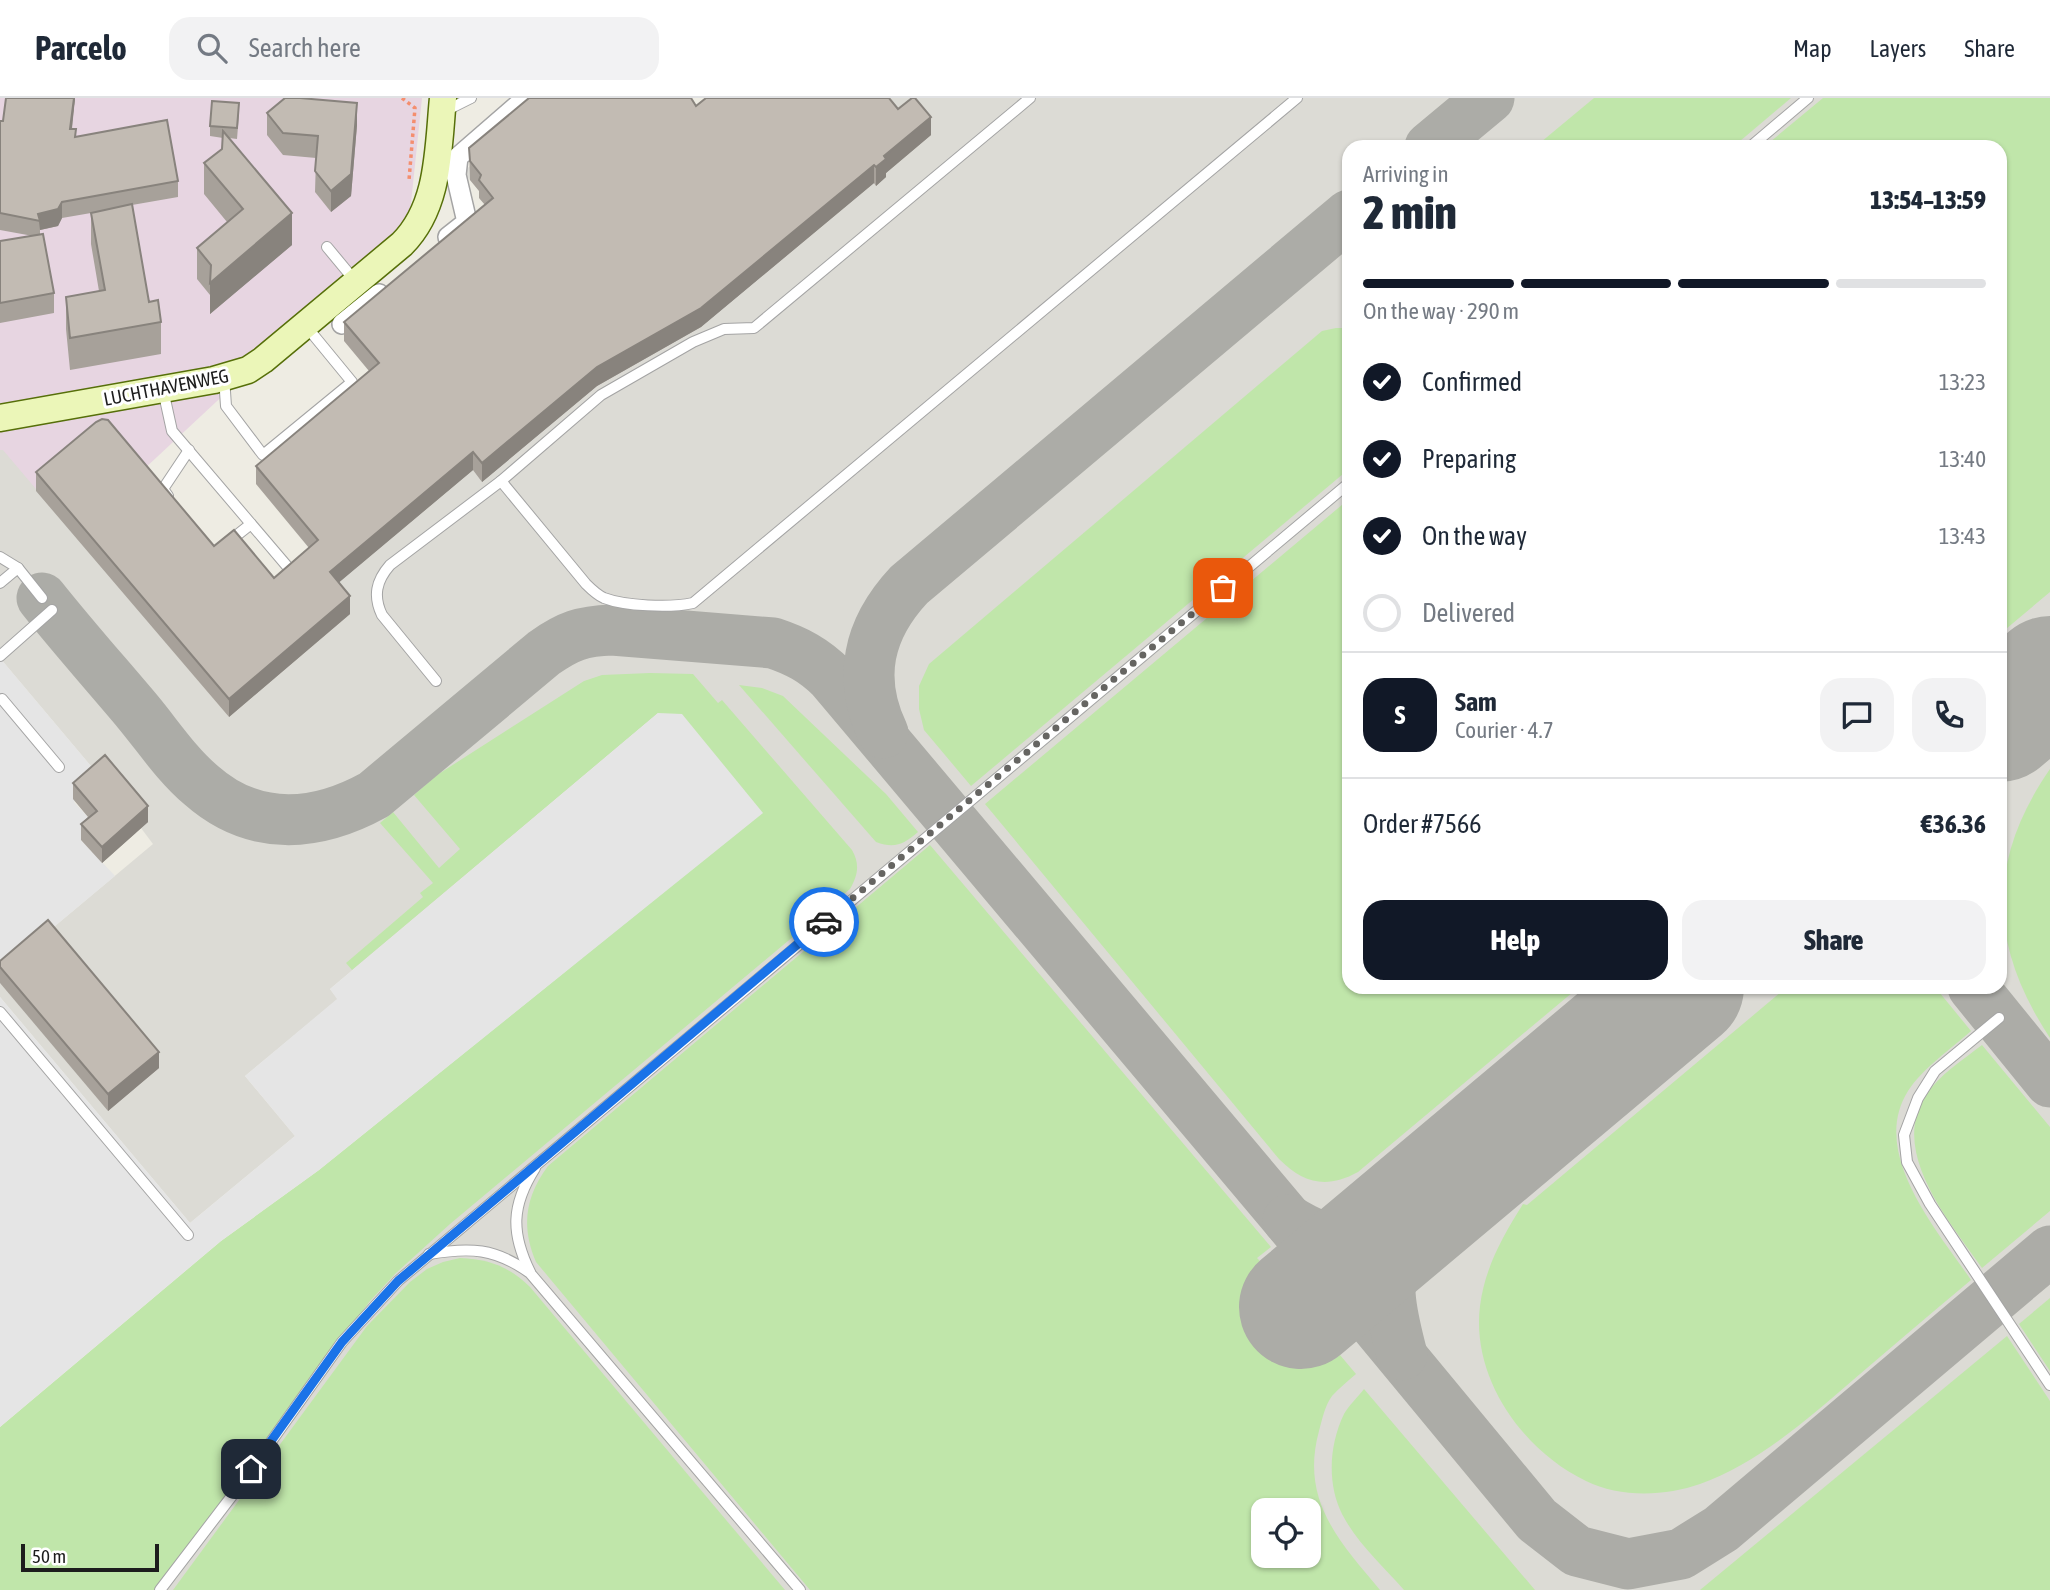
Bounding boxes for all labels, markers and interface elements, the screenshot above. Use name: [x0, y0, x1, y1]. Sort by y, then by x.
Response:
search box: [169, 17, 659, 80]
text: Parcelo: [35, 29, 127, 67]
icon: search: [193, 29, 231, 67]
text: Search here: [249, 33, 361, 63]
text: Map: [1793, 35, 1832, 62]
text: Layers: [1870, 35, 1926, 62]
text: Share: [1964, 35, 2015, 62]
text: Arriving in: [1363, 161, 1449, 187]
text: 13:54–13:59: [1870, 185, 1986, 215]
text: 2 min: [1363, 186, 1457, 239]
text: On the way · 290 m: [1363, 298, 1519, 324]
icon: check: [1363, 363, 1401, 401]
street label: LUCHTHAVENWEG: [102, 364, 230, 410]
text: Confirmed: [1422, 367, 1522, 397]
text: 13:23: [1939, 369, 1986, 395]
icon: check: [1363, 440, 1401, 478]
text: Preparing: [1422, 444, 1516, 474]
text: 13:40: [1939, 446, 1986, 472]
icon: check: [1363, 517, 1401, 555]
text: On the way: [1422, 521, 1527, 551]
text: 13:43: [1939, 523, 1986, 549]
pin: [1193, 558, 1253, 618]
icon: bag: [1204, 569, 1242, 607]
text: Delivered: [1422, 598, 1515, 628]
button: chat: [1820, 678, 1894, 752]
button: phone: [1912, 678, 1986, 752]
text: Sam: [1455, 687, 1497, 717]
text: S: [1395, 700, 1405, 730]
text: Courier · 4.7: [1455, 717, 1554, 743]
text: Order #7566: [1363, 809, 1482, 839]
text: €36.36: [1921, 809, 1986, 839]
courier: [789, 887, 859, 957]
button: Help: [1363, 900, 1668, 980]
button: Share: [1682, 900, 1986, 980]
icon: car: [805, 903, 843, 941]
pin: [221, 1439, 281, 1499]
icon: home: [232, 1450, 270, 1488]
map controls: [1251, 1498, 1321, 1568]
button: locate: [1251, 1498, 1321, 1568]
scale bar: [21, 1541, 159, 1573]
text: 50 m: [32, 1545, 66, 1567]

